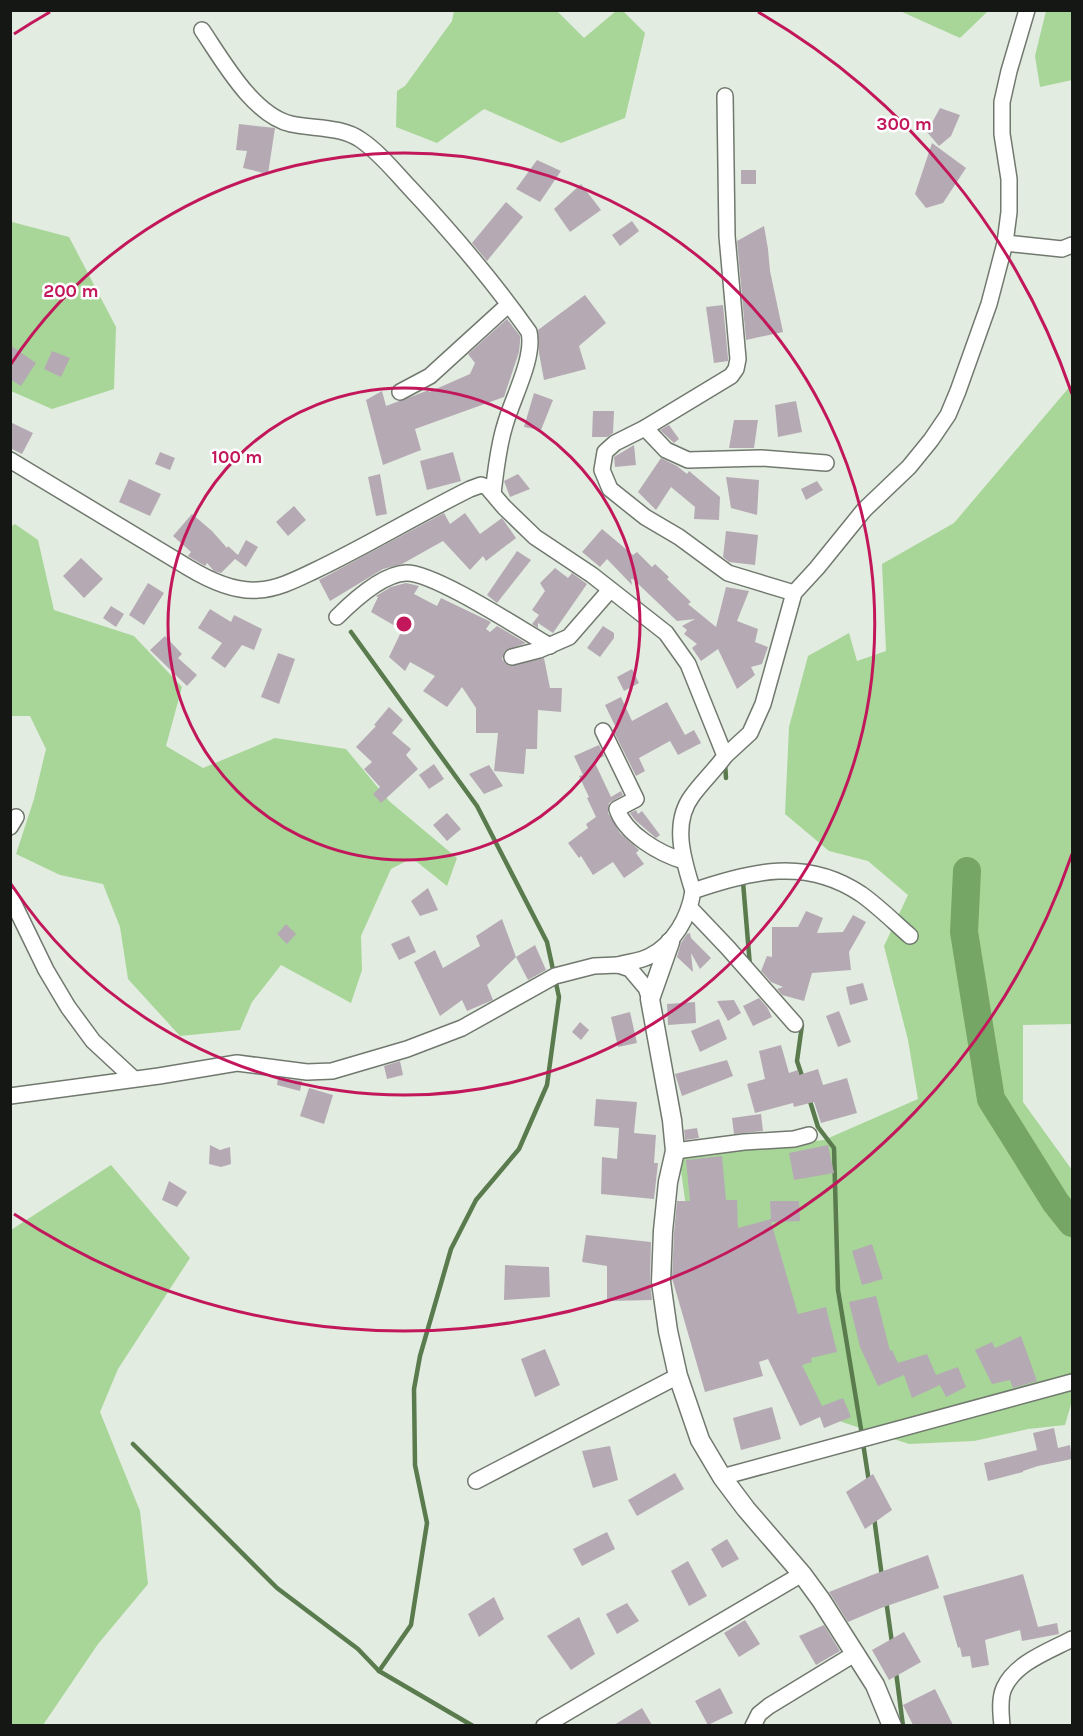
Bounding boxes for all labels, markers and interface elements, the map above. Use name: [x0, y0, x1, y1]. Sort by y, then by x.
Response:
text: 300 m: [876, 113, 932, 135]
text: 200 m: [43, 280, 99, 302]
text: 100 m: [212, 446, 262, 468]
centre of rings: [394, 614, 414, 634]

